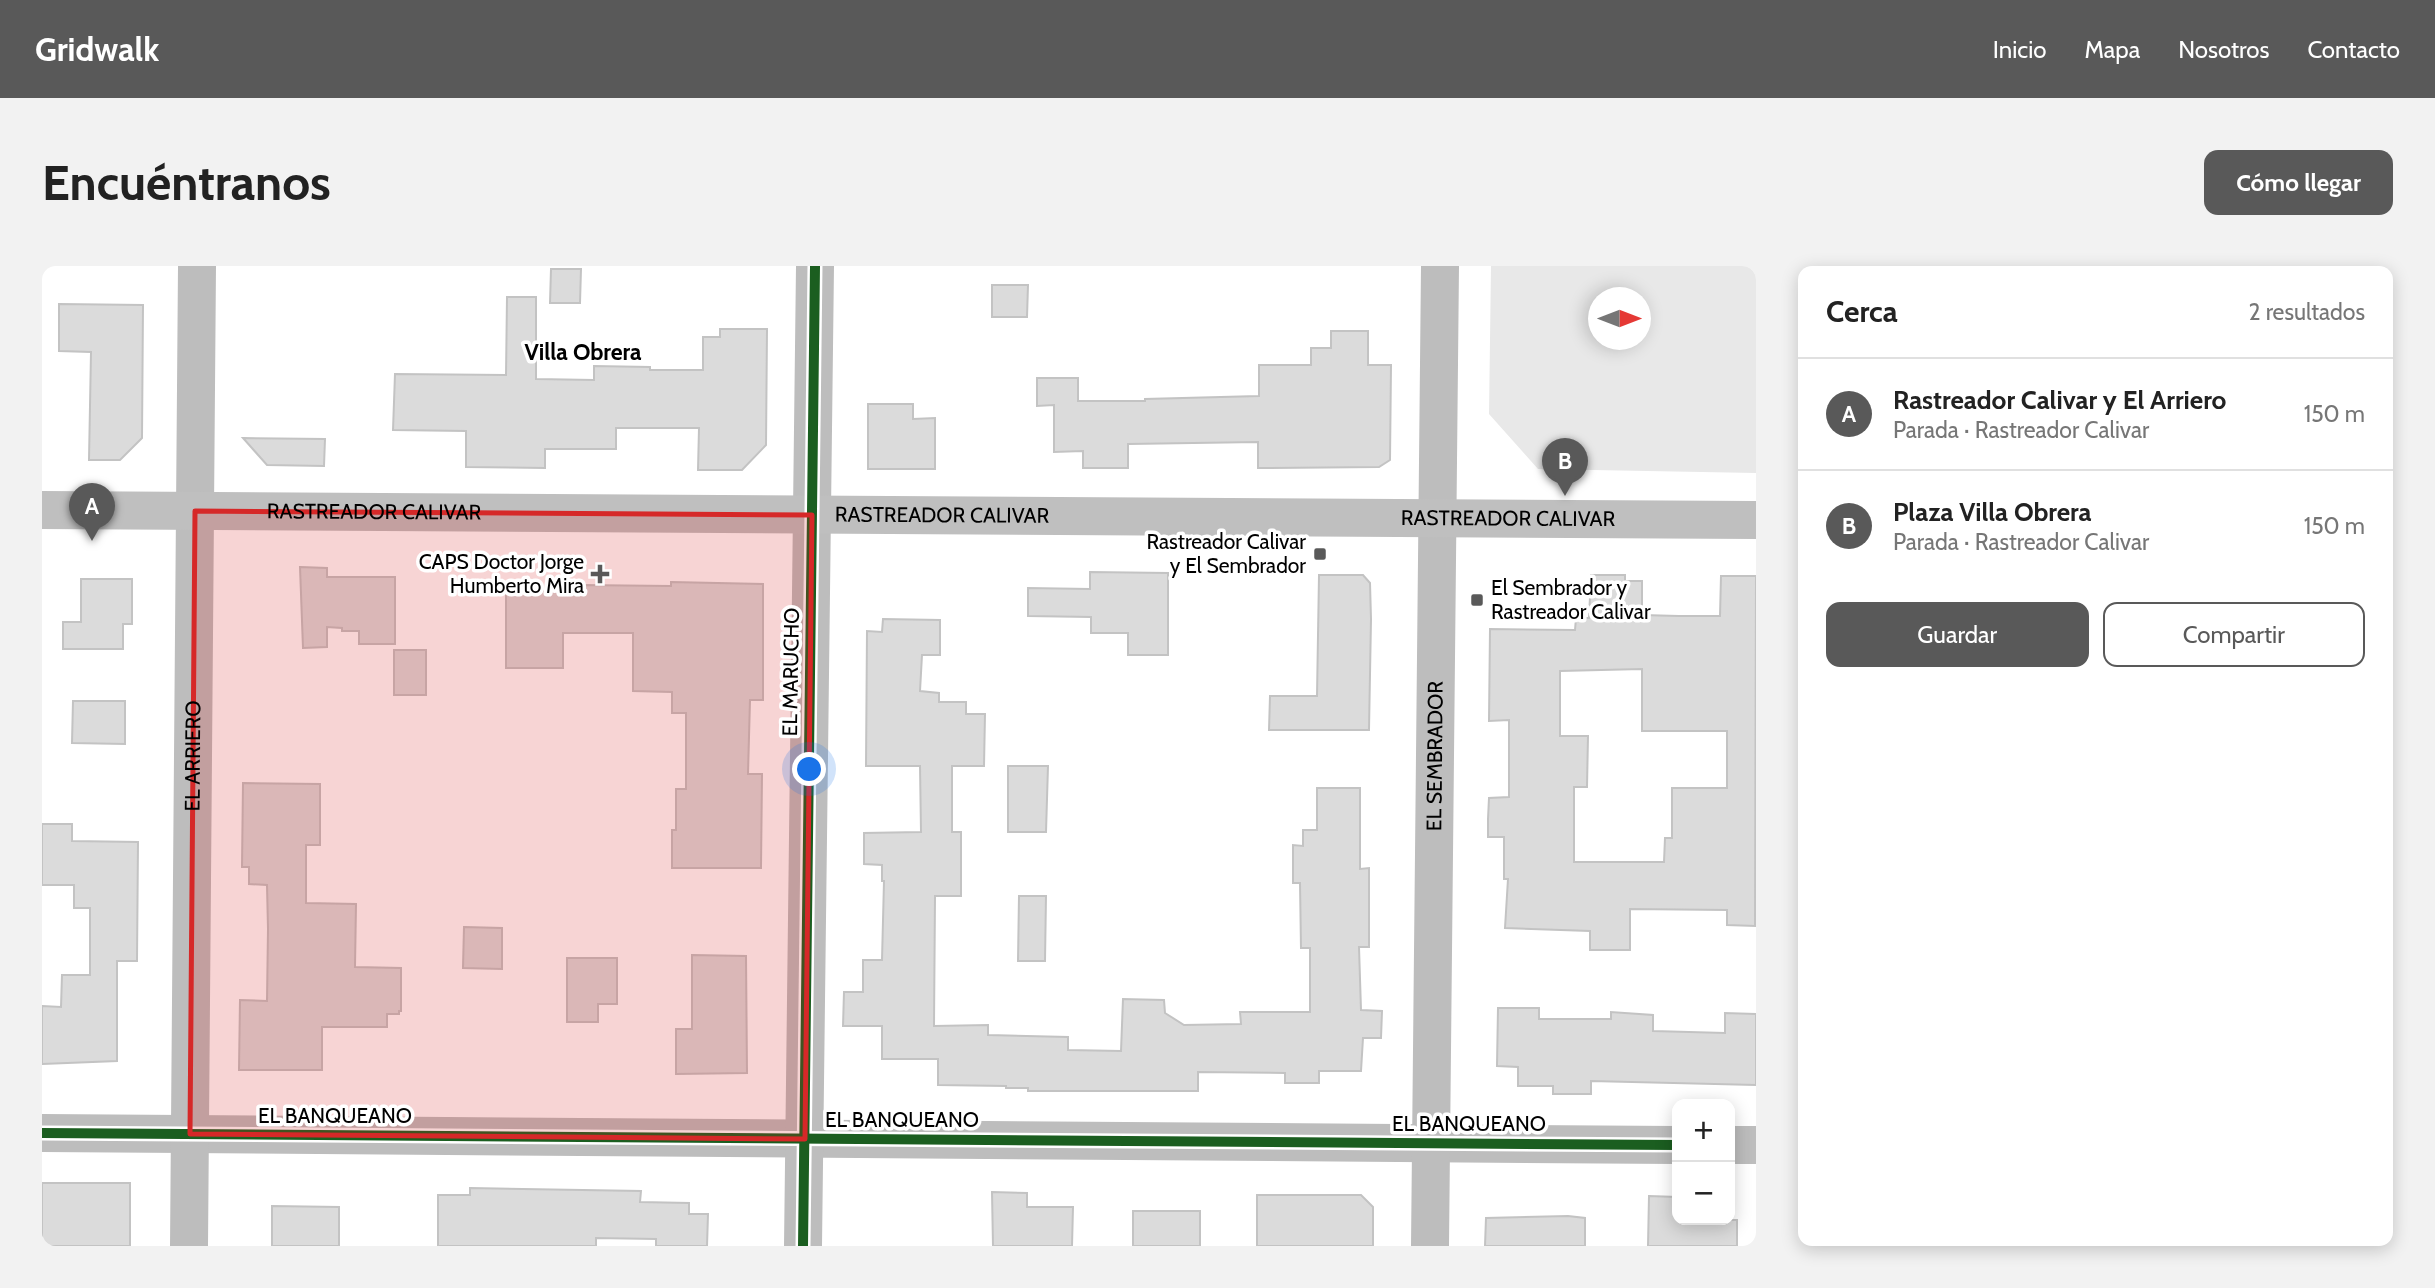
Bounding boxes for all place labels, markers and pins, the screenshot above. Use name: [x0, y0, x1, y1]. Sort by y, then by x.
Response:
pin: B: [1542, 438, 1588, 496]
pin: A: [69, 483, 115, 541]
place label: Rastreador Calivar y El Sembrador: [1146, 529, 1306, 578]
marker: Rastreador Calivar y El Sembrador: [1312, 546, 1328, 562]
place label: CAPS Doctor Jorge Humberto Mira: [419, 549, 584, 598]
marker: CAPS Doctor Jorge Humberto Mira: [590, 564, 610, 584]
place label: El Sembrador y Rastreador Calivar: [1491, 575, 1651, 624]
marker: El Sembrador y Rastreador Calivar: [1469, 592, 1485, 608]

